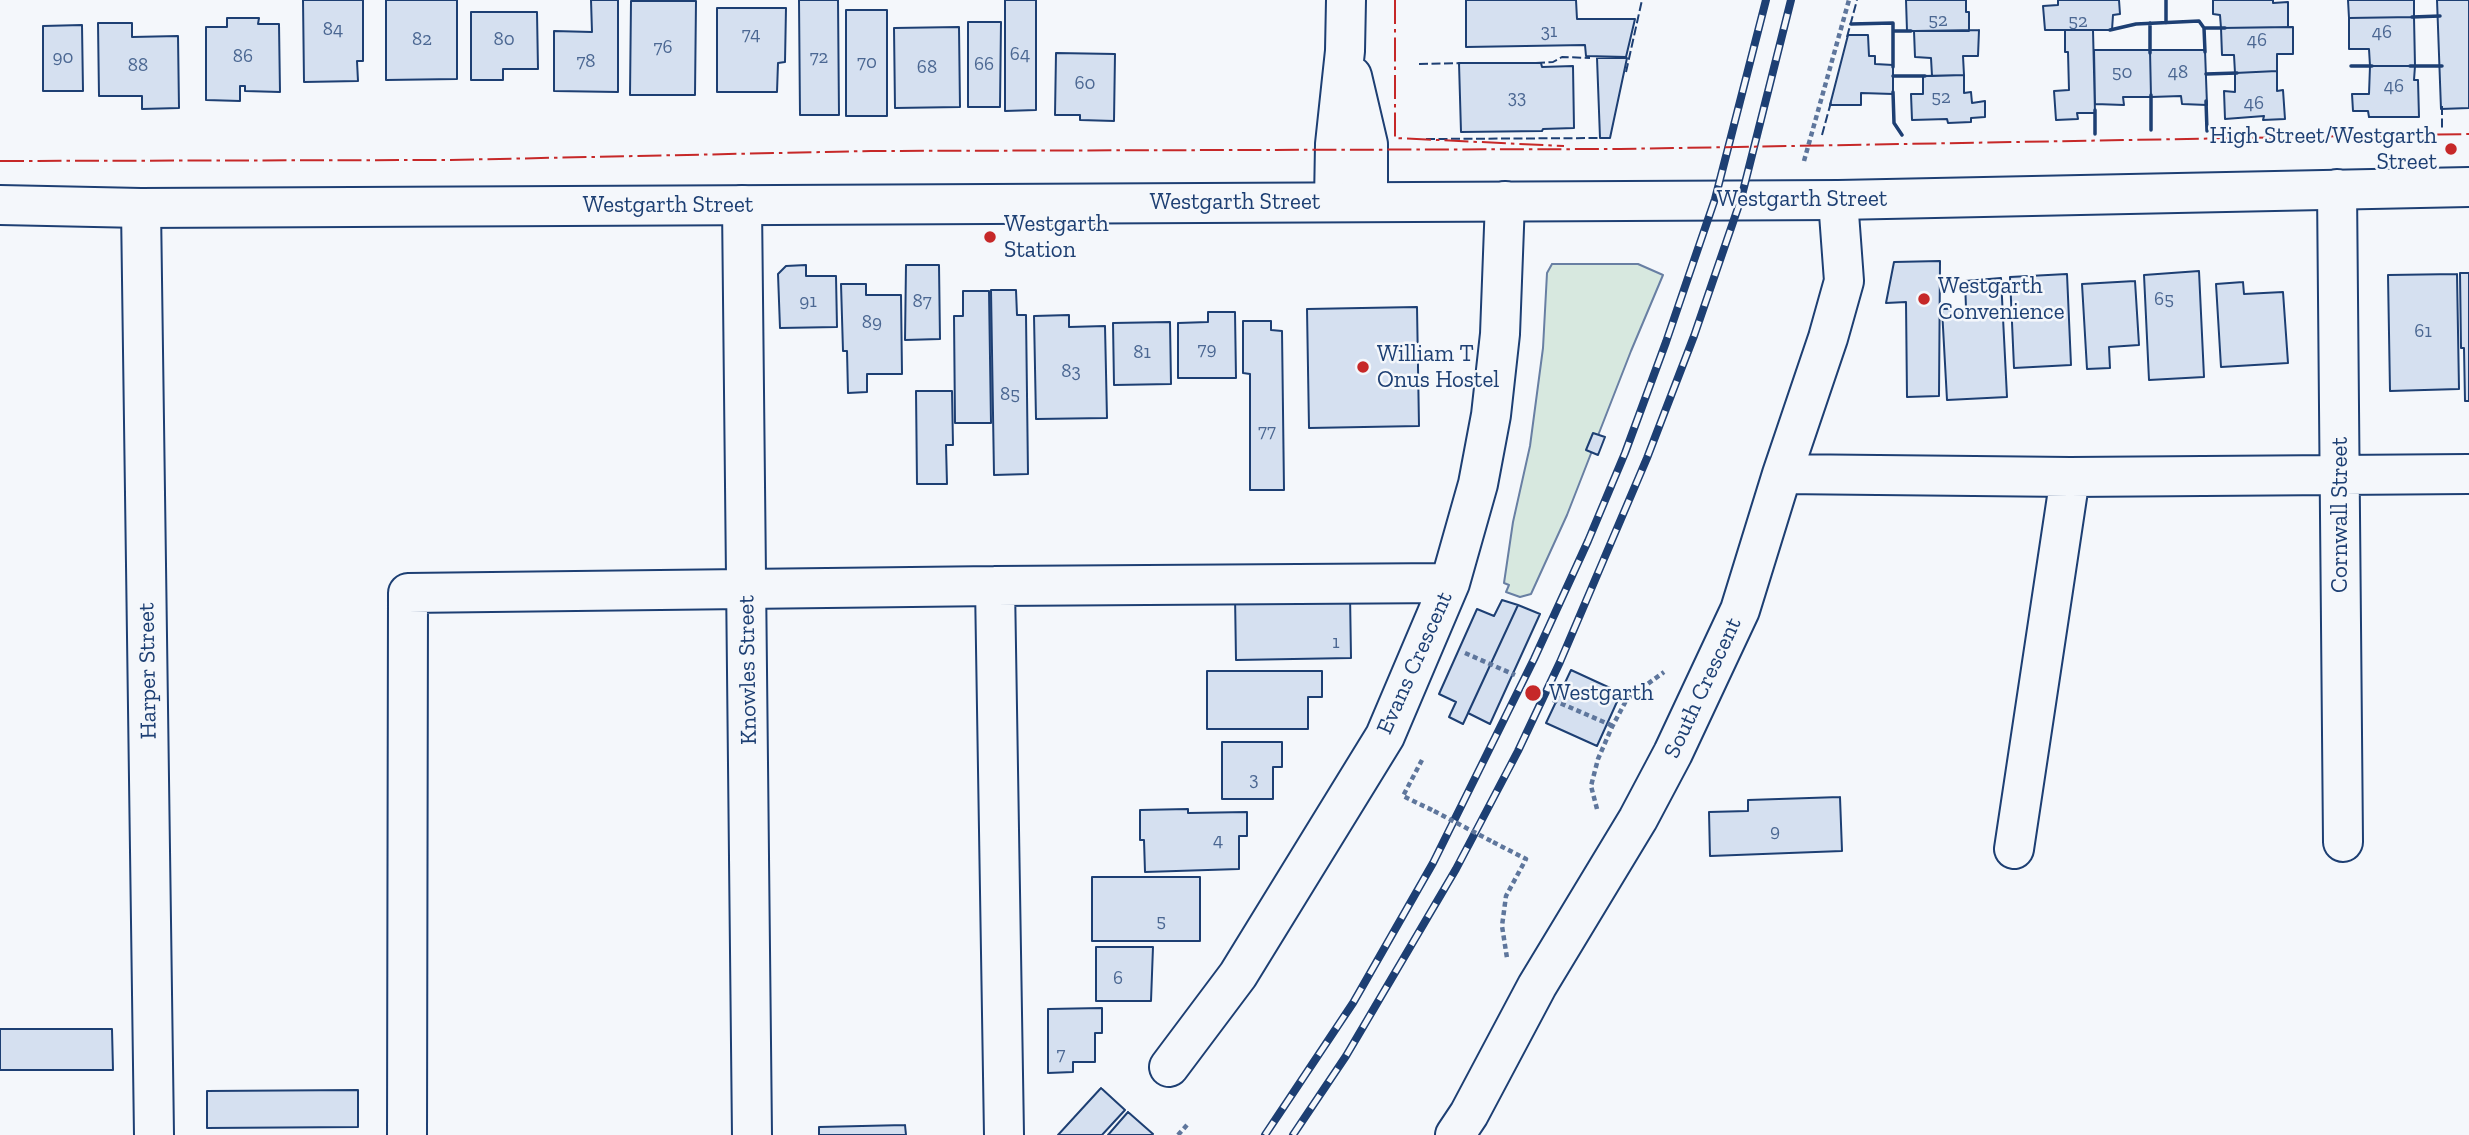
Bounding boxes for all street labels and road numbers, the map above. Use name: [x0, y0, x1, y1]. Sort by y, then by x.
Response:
street label: Westgarth Street: [1717, 185, 1887, 213]
street label: Westgarth Street: [1150, 188, 1320, 216]
street label: Westgarth Street: [583, 191, 753, 219]
street label: Cornwall Street: [2326, 437, 2354, 593]
street label: Evans Crescent: [1371, 587, 1459, 739]
street label: Knowles Street: [733, 595, 763, 745]
street label: Harper Street: [133, 602, 163, 740]
street label: South Crescent: [1658, 613, 1748, 763]

